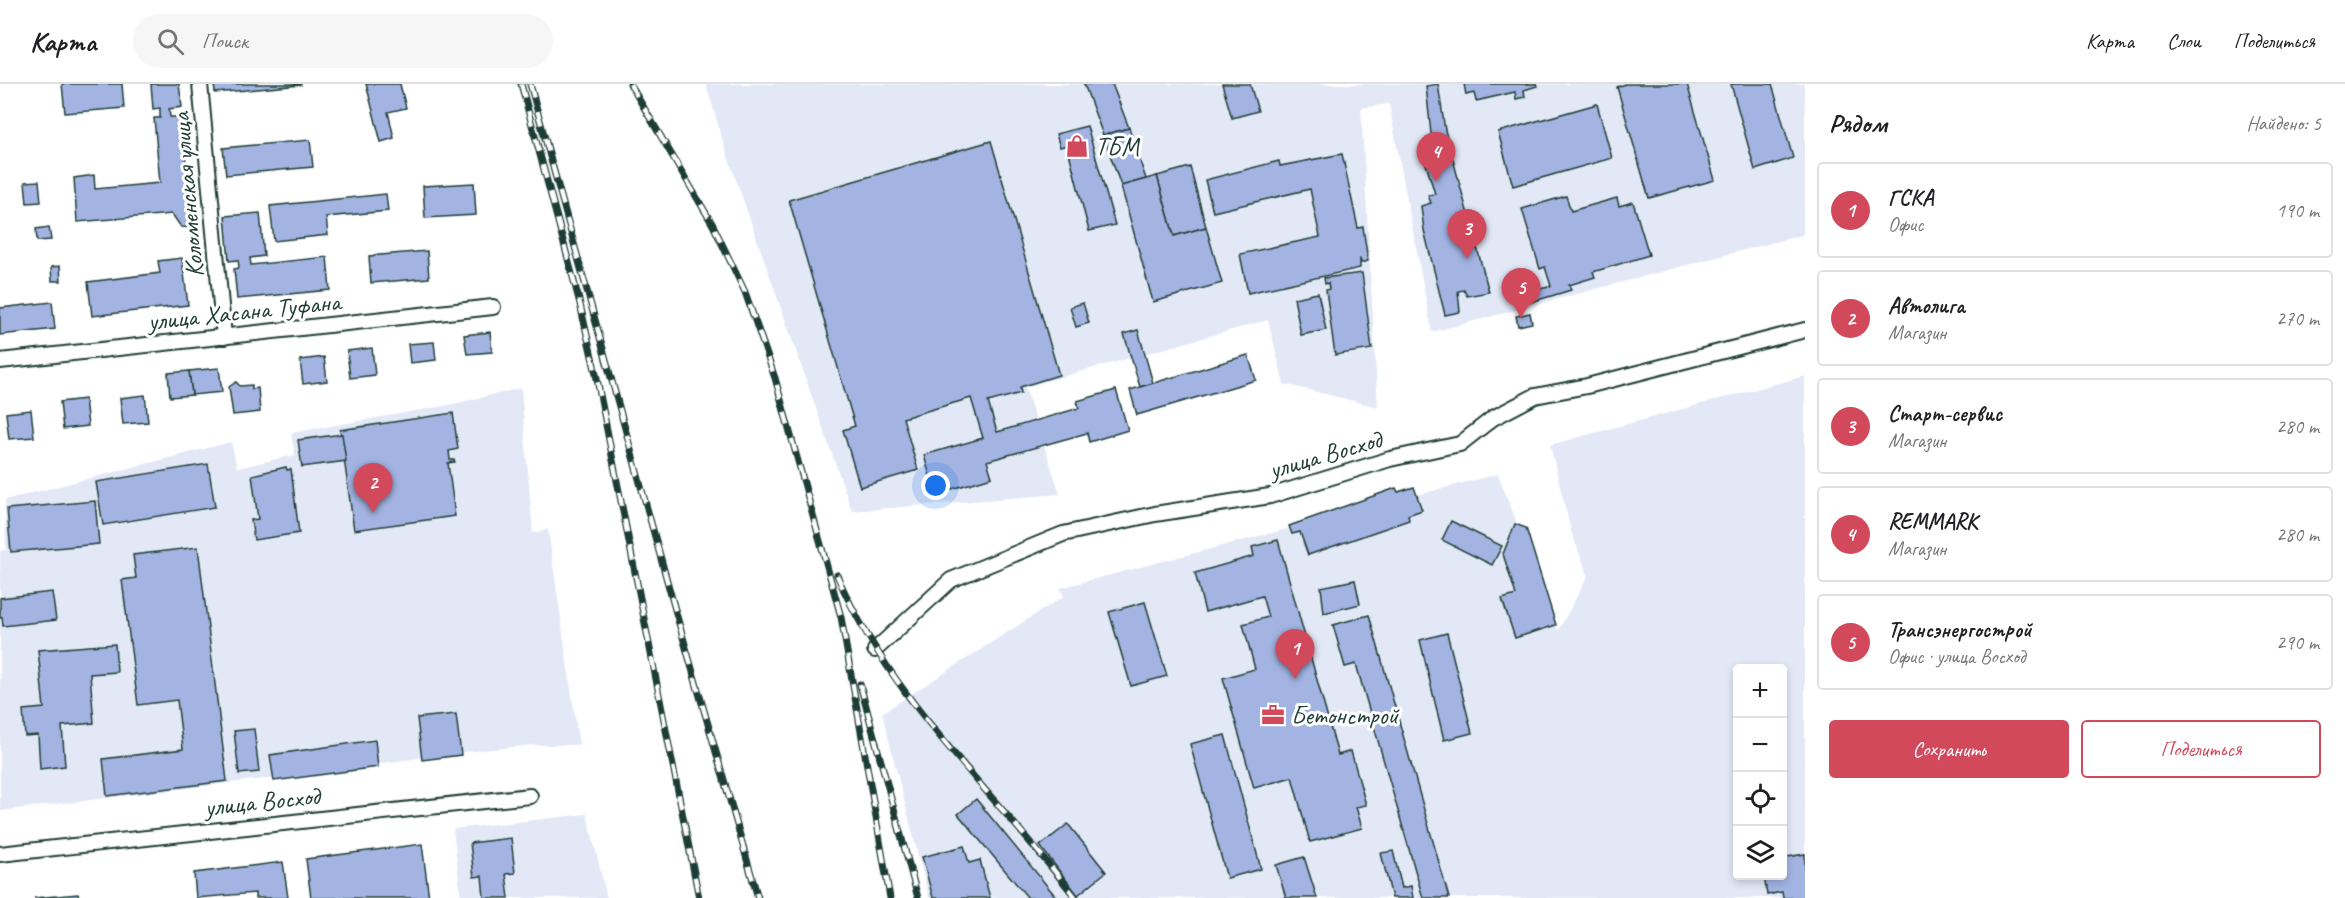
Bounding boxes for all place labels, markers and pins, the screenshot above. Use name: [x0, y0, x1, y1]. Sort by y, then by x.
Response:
place label: ТБМ: [1095, 130, 1141, 163]
pin: 4: [1416, 132, 1456, 182]
shop icon: ТБМ: [1064, 133, 1090, 159]
pin: 3: [1448, 210, 1486, 259]
pin: 5: [1502, 268, 1540, 318]
pin: 2: [354, 464, 392, 513]
pin: 1: [1276, 630, 1314, 679]
place label: Бетонстрой: [1291, 699, 1400, 732]
office icon: Бетонстрой: [1260, 702, 1286, 728]

